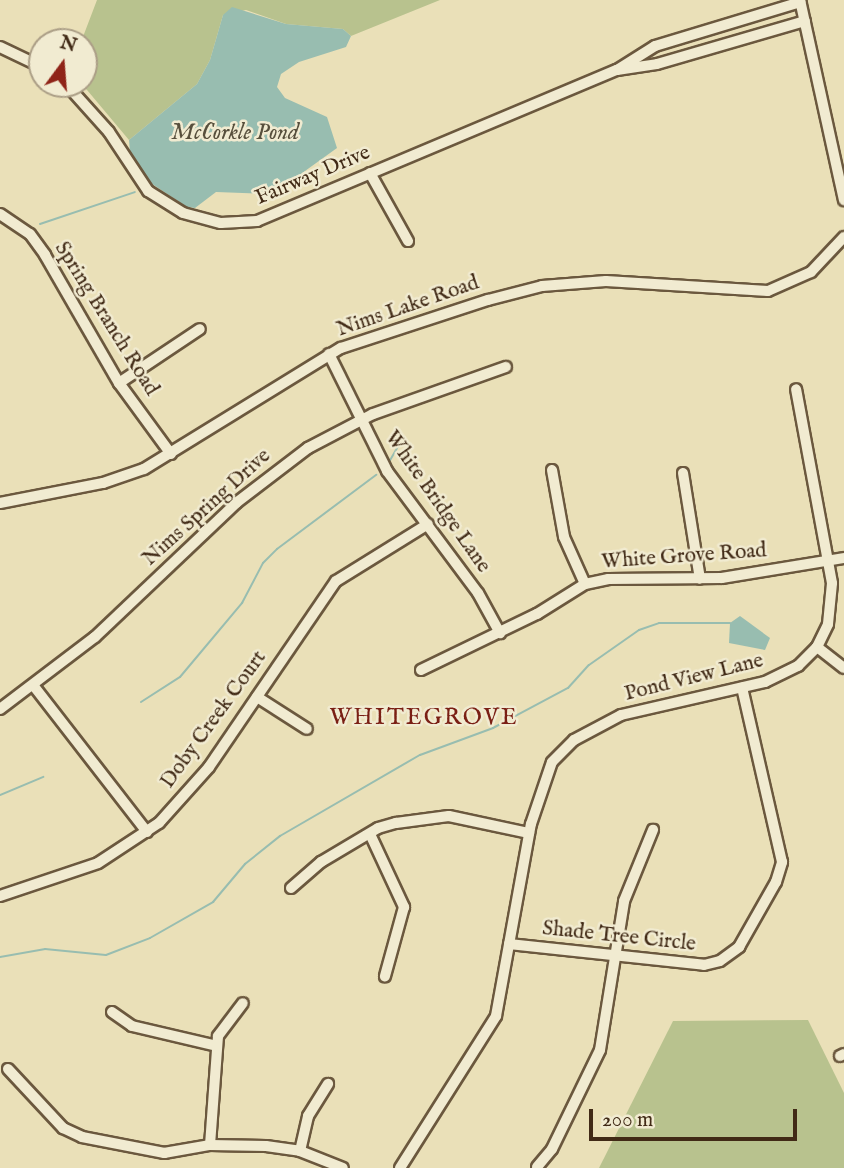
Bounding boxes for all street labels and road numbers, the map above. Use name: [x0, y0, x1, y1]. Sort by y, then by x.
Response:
street label: Fairway Drive: [252, 141, 374, 211]
street label: Spring Branch Road: [49, 237, 163, 401]
street label: Nims Lake Road: [334, 271, 482, 343]
street label: White Bridge Lane: [379, 426, 495, 578]
street label: Nims Spring Drive: [138, 444, 276, 572]
street label: White Grove Road: [601, 539, 767, 575]
street label: Doby Creek Court: [156, 646, 272, 794]
street label: Pond View Lane: [622, 649, 766, 707]
street label: Shade Tree Circle: [541, 916, 697, 958]

